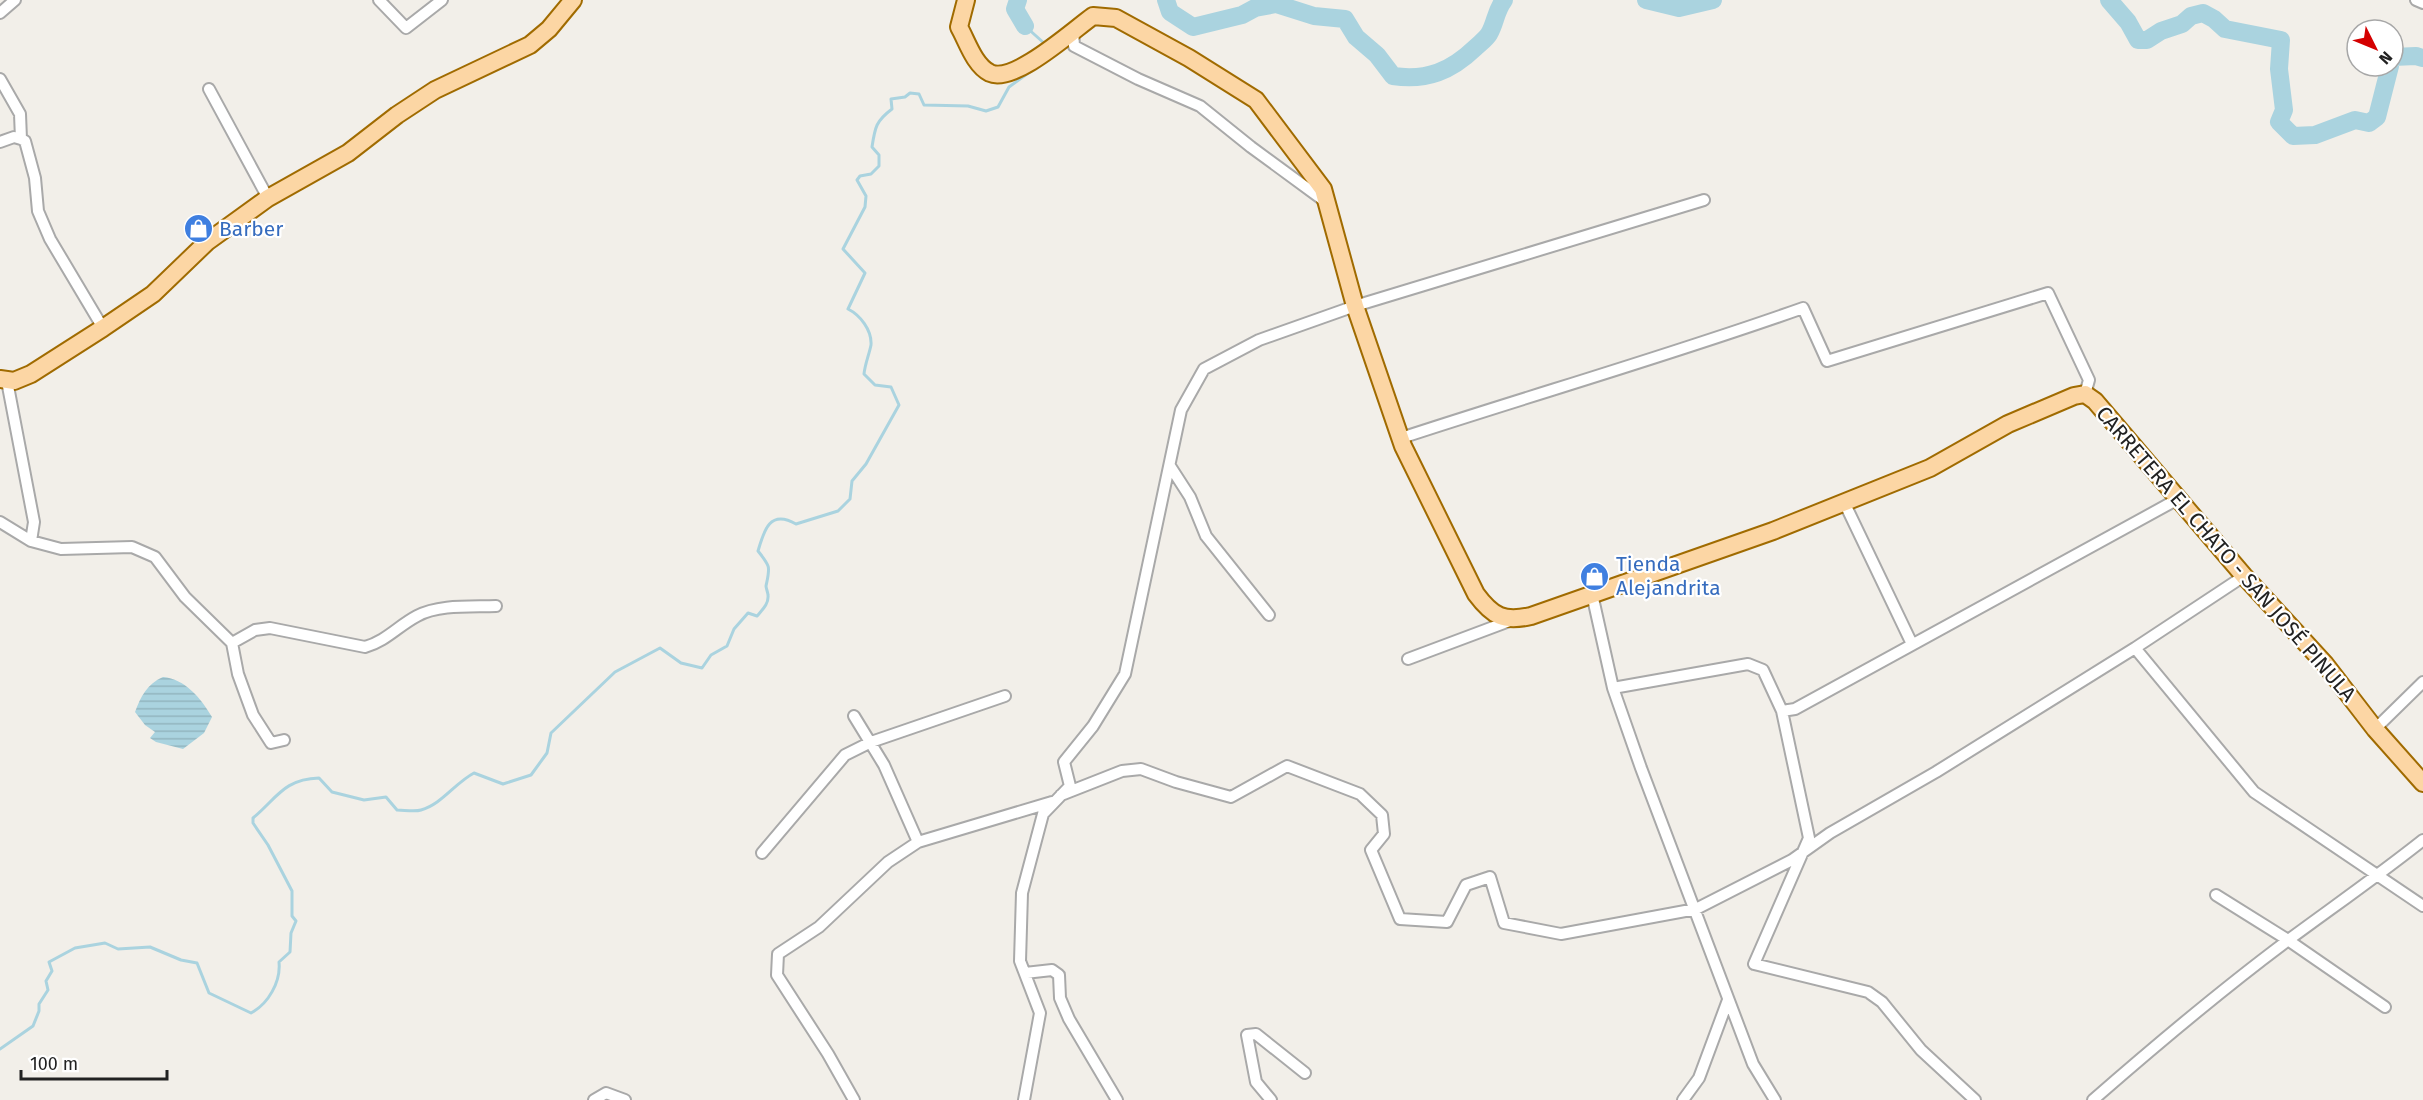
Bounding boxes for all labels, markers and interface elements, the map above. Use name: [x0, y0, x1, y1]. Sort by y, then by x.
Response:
north arrow: [2345, 18, 2405, 78]
text: N: [2375, 48, 2396, 68]
shop icon: Barber: [182, 213, 214, 245]
place label: Barber: [219, 216, 283, 242]
street label: CARRETERA EL CHATO - SAN JOSÉ PINULA: [2091, 401, 2361, 707]
place label: Tienda Alejandrita: [1616, 551, 1721, 601]
shop icon: Tienda Alejandrita: [1579, 560, 1611, 592]
scale bar: [21, 1043, 166, 1081]
text: 100 m: [30, 1053, 78, 1075]

